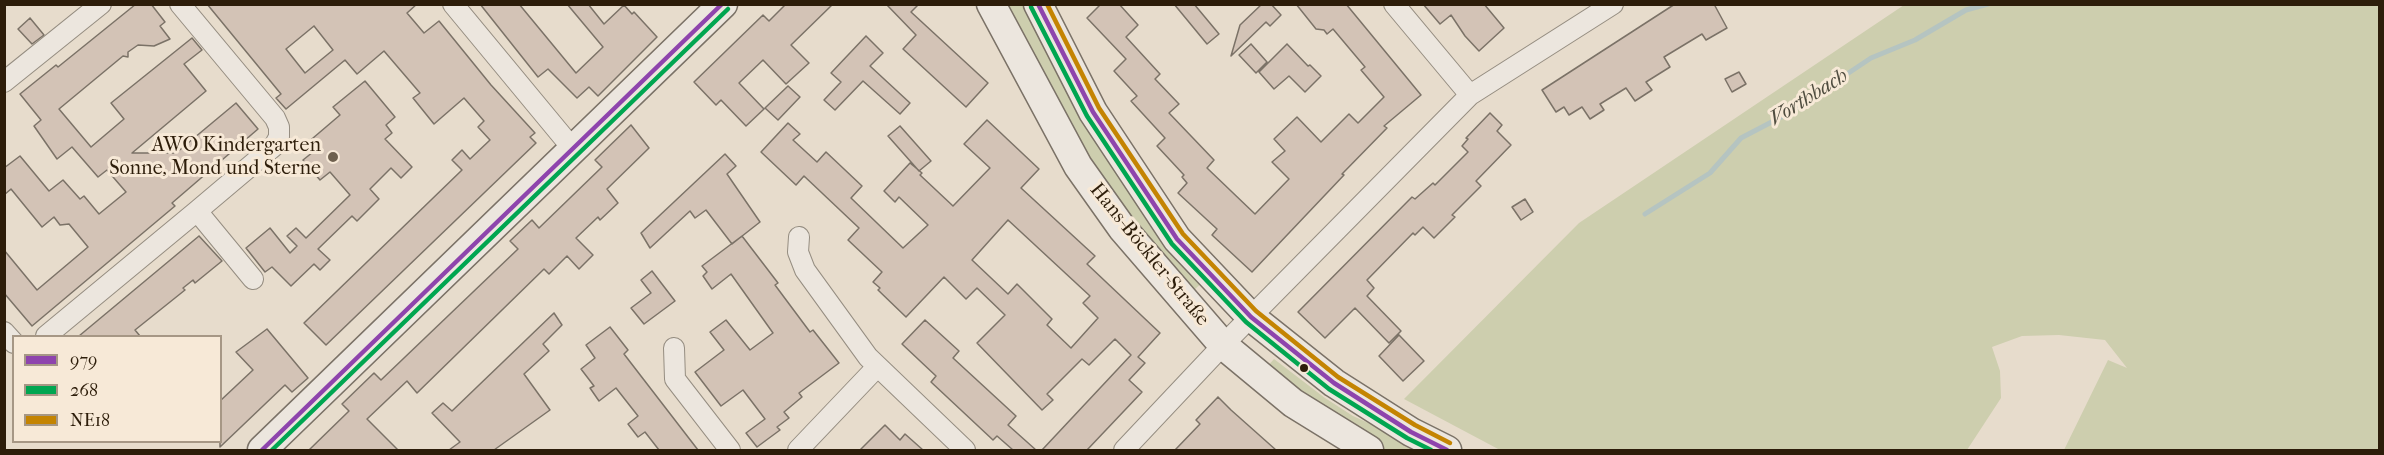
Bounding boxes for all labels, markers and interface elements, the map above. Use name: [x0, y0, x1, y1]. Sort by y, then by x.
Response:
water label: Vorthbach: [1765, 64, 1853, 132]
place label: AWO Kindergarten Sonne, Mond und Sterne: [109, 134, 321, 181]
marker: AWO Kindergarten Sonne, Mond und Sterne: [326, 150, 340, 164]
street label: Hans-Böckler-Straße: [1084, 179, 1214, 331]
legend: [12, 335, 222, 443]
text: 979: [70, 350, 98, 371]
unlabelled marker: [1298, 362, 1310, 374]
text: 268: [70, 380, 98, 401]
text: NE18: [70, 410, 110, 431]

